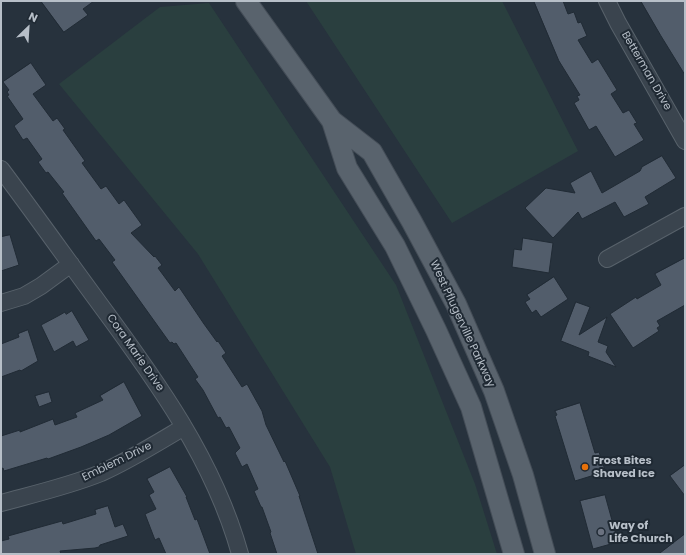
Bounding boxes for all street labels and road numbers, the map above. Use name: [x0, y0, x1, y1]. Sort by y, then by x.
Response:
street label: Betterman Drive: [618, 29, 674, 113]
street label: West Pflugerville Parkway: [427, 258, 497, 390]
street label: Cora Marie Drive: [103, 312, 167, 394]
street label: Emblem Drive: [80, 439, 154, 485]

